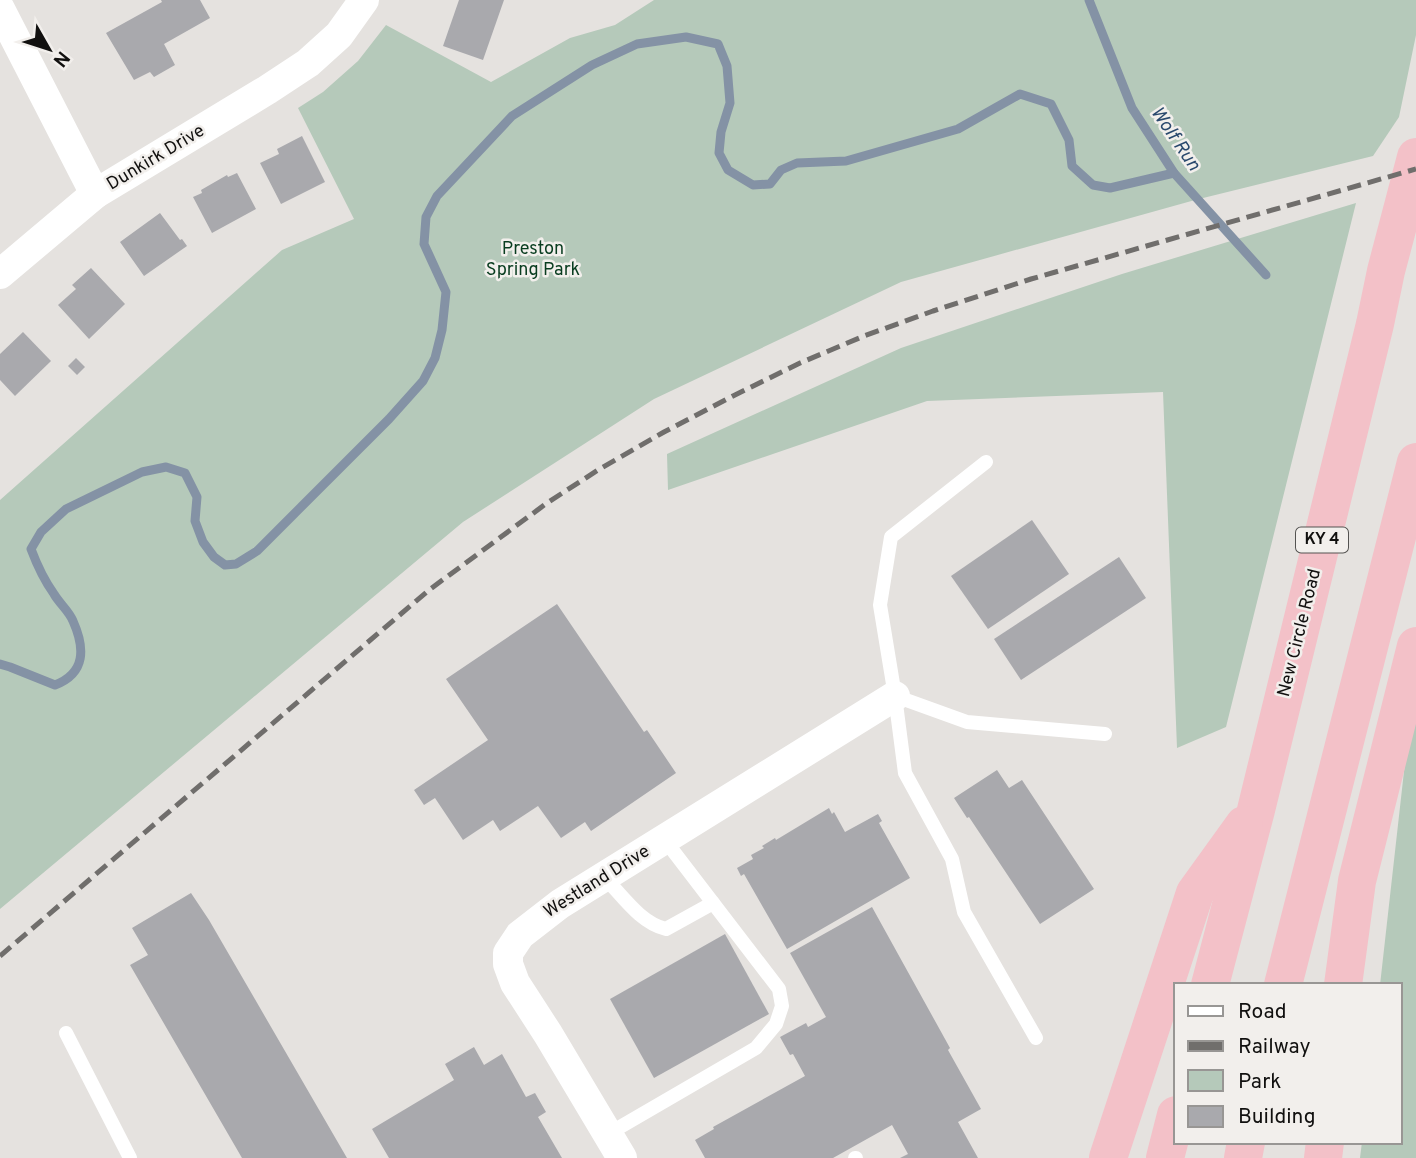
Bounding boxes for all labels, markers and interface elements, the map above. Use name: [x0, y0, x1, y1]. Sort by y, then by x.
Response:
north arrow: [14, 14, 84, 84]
text: N: [47, 46, 74, 71]
water label: Wolf Run: [1145, 102, 1206, 176]
street label: Dunkirk Drive: [103, 120, 209, 196]
park label: Preston Spring Park: [486, 238, 580, 282]
road number: KY 4: [1296, 527, 1348, 552]
street label: New Circle Road: [1273, 566, 1327, 700]
street label: Westland Drive: [540, 840, 654, 924]
legend: [1174, 983, 1402, 1144]
text: Road: [1238, 999, 1287, 1026]
text: Railway: [1238, 1034, 1311, 1061]
text: Park: [1238, 1069, 1281, 1096]
text: Building: [1238, 1104, 1316, 1131]

